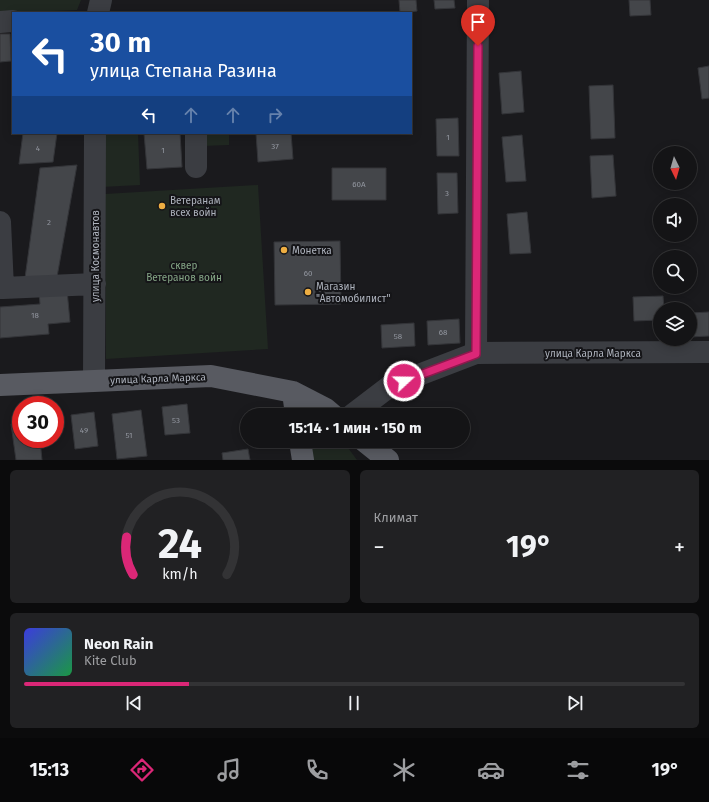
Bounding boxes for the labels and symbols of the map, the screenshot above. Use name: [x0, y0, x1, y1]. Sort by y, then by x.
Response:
pin: [461, 5, 495, 46]
house number: 1: [446, 133, 450, 142]
house number: 37: [271, 142, 279, 151]
house number: 4: [36, 144, 41, 153]
house number: 1: [161, 146, 165, 155]
north arrow: [653, 146, 697, 190]
house number: 60А: [352, 180, 366, 189]
house number: 3: [445, 189, 449, 198]
place label: Ветеранам всех войн: [170, 195, 221, 219]
marker: Ветеранам всех войн: [157, 201, 167, 211]
street label: улица Космонавтов: [90, 210, 102, 302]
house number: 2: [47, 218, 51, 227]
marker: Монетка: [279, 245, 289, 255]
place label: Монетка: [292, 245, 332, 257]
park label: сквер Ветеранов войн: [146, 260, 222, 284]
house number: 60: [304, 269, 313, 278]
place label: Магазин "Автомобилист": [316, 281, 390, 305]
marker: Магазин "Автомобилист": [303, 287, 313, 297]
house number: 18: [31, 311, 40, 320]
house number: 68: [439, 328, 448, 337]
house number: 58: [394, 332, 403, 341]
street label: улица Карла Маркса: [545, 348, 641, 360]
position arrow: [383, 360, 425, 402]
street label: улица Карла Маркса: [110, 371, 206, 387]
speed limit sign: 30: [12, 396, 64, 448]
house number: 53: [172, 416, 180, 425]
house number: 49: [80, 426, 88, 435]
house number: 51: [125, 431, 133, 440]

